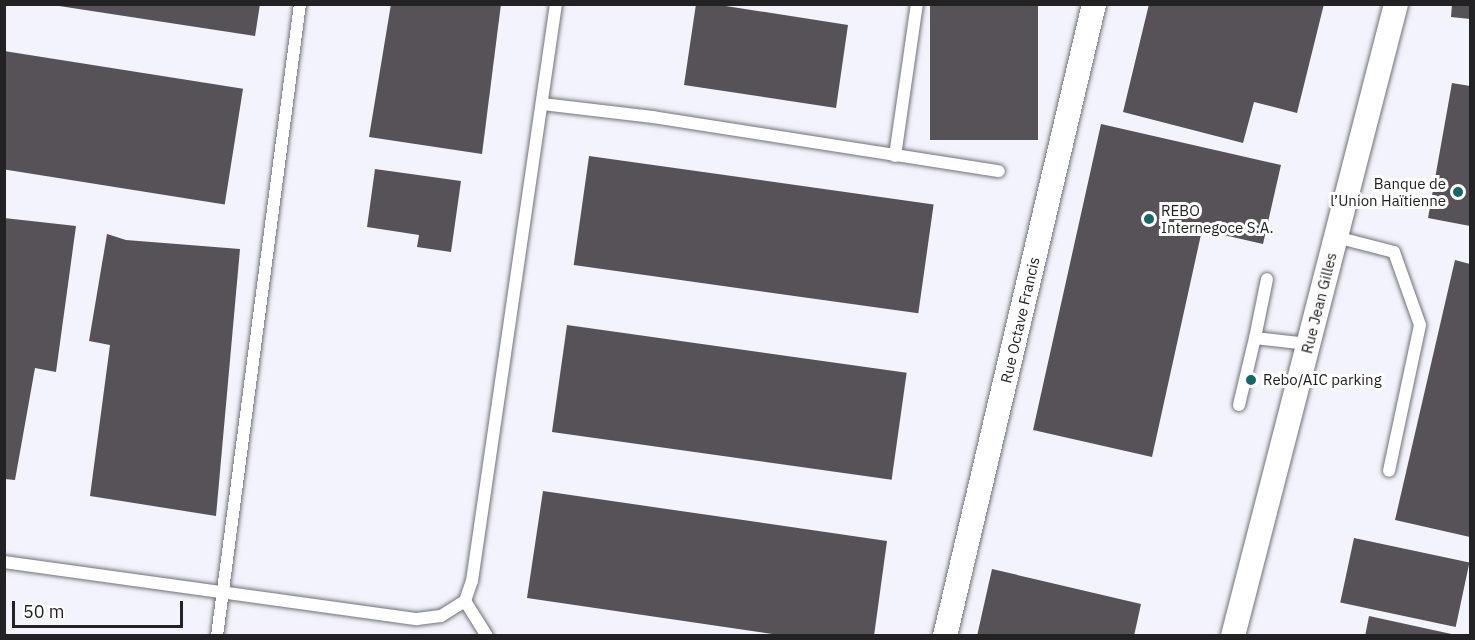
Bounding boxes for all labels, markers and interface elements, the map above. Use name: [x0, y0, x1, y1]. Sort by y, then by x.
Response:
place label: Banque de l’Union Haïtienne: [1330, 174, 1446, 209]
marker: Banque de l’Union Haïtienne: [1451, 185, 1465, 199]
place label: REBO Internegoce S.A.: [1161, 201, 1274, 236]
marker: REBO Internegoce S.A.: [1142, 212, 1156, 226]
street label: Rue Jean Gilles: [1298, 251, 1340, 355]
street label: Rue Octave Francis: [997, 255, 1043, 385]
place label: Rebo/AIC parking: [1263, 371, 1382, 389]
marker: Rebo/AIC parking: [1244, 373, 1258, 387]
scale bar: [15, 589, 186, 627]
text: 50 m: [23, 600, 65, 623]

